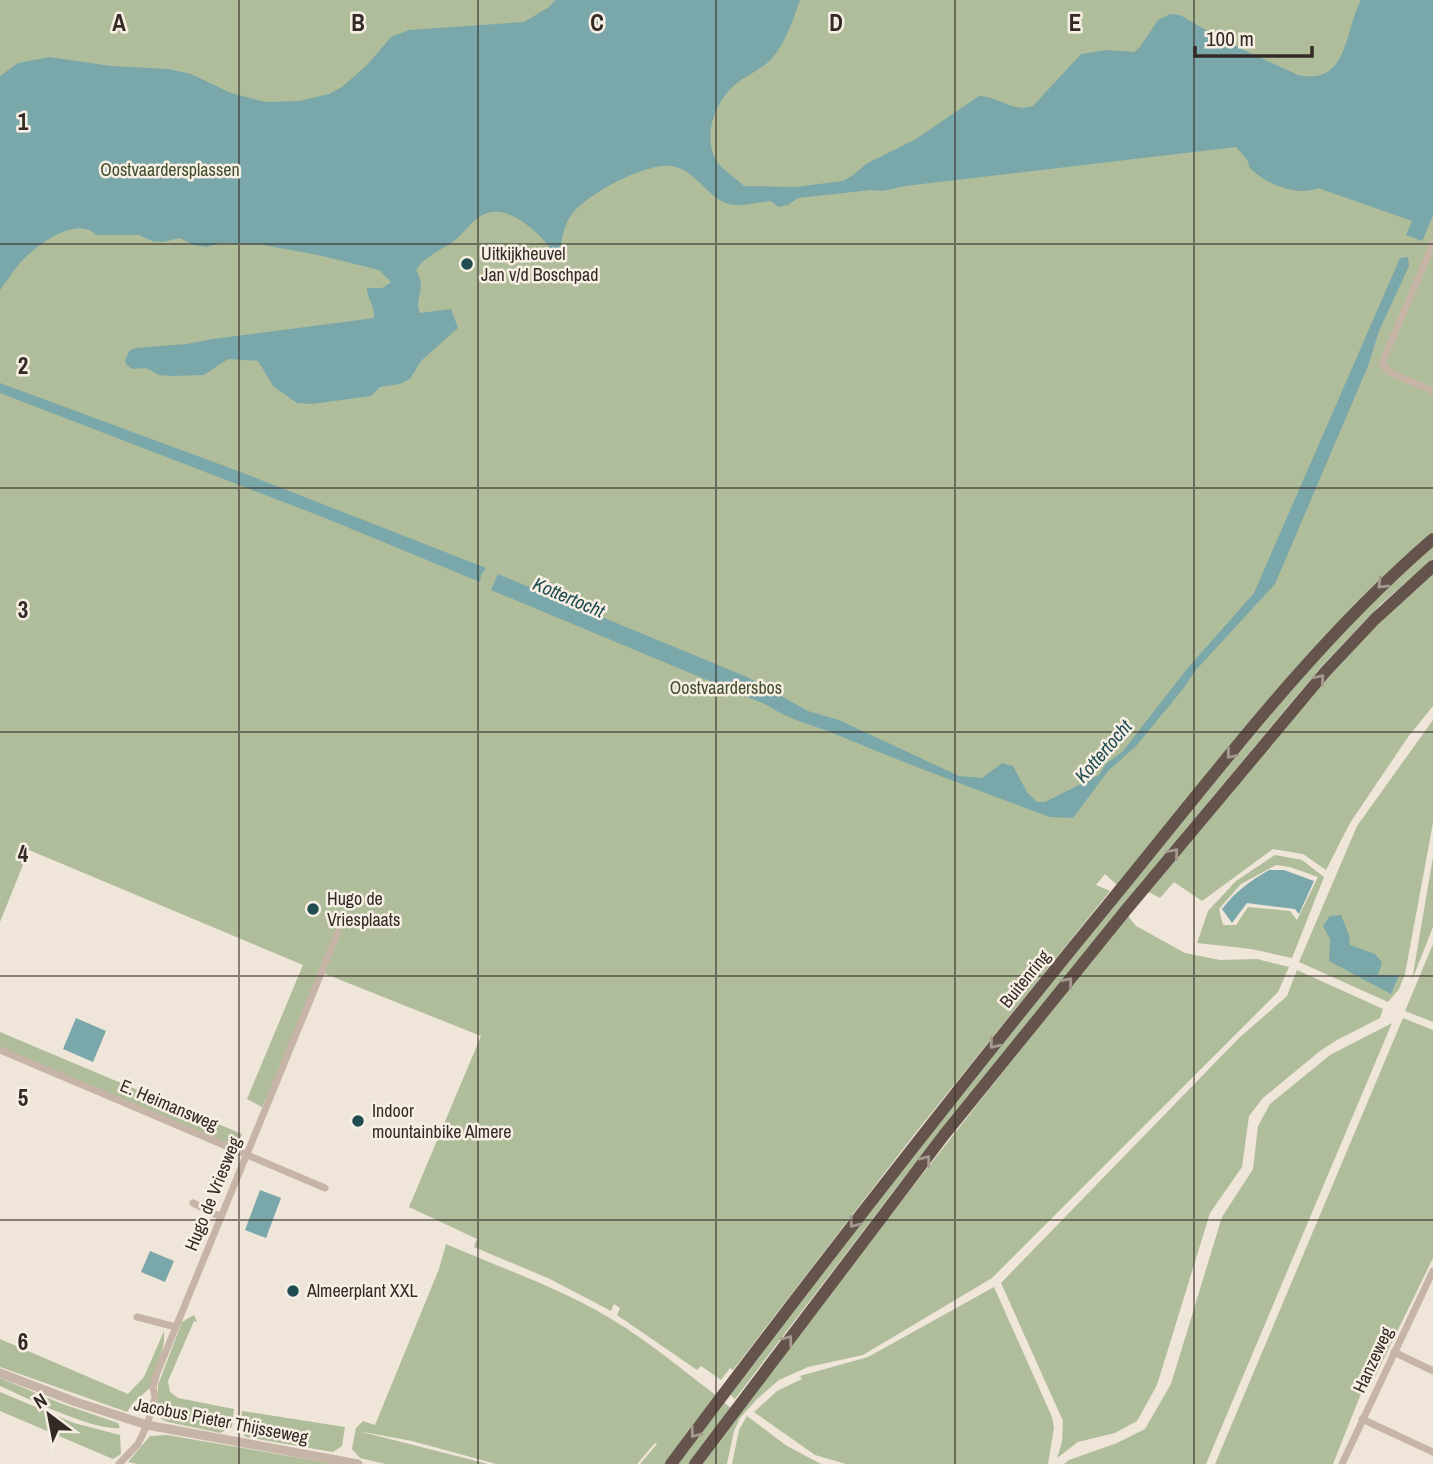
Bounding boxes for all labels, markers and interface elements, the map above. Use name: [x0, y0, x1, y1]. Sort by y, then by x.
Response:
text: A: [112, 7, 126, 38]
text: B: [351, 7, 365, 38]
text: C: [590, 7, 604, 38]
text: D: [829, 7, 843, 38]
text: E: [1069, 7, 1081, 38]
scale bar: [1195, 14, 1312, 58]
text: 100 m: [1206, 24, 1254, 53]
text: 1: [18, 106, 29, 137]
park label: Oostvaardersplassen: [100, 157, 240, 182]
place label: Uitkijkheuvel Jan v/d Boschpad: [481, 241, 598, 287]
marker: Uitkijkheuvel Jan v/d Boschpad: [459, 256, 475, 272]
text: 2: [18, 350, 28, 381]
water label: Kottertocht: [529, 570, 609, 624]
one-way arrow: [1378, 576, 1391, 589]
text: 3: [18, 594, 28, 625]
one-way arrow: [1311, 674, 1324, 687]
park label: Oostvaardersbos: [670, 675, 782, 700]
water label: Kottertocht: [1068, 714, 1138, 788]
one-way arrow: [1227, 746, 1239, 759]
text: 4: [18, 838, 29, 869]
one-way arrow: [1166, 849, 1178, 862]
place label: Hugo de Vriesplaats: [327, 886, 400, 932]
marker: Hugo de Vriesplaats: [305, 901, 321, 917]
street label: Buitenring: [993, 944, 1056, 1013]
one-way arrow: [1060, 978, 1072, 991]
one-way arrow: [990, 1036, 1003, 1049]
street label: E. Heimansweg: [116, 1073, 223, 1137]
text: 5: [18, 1082, 28, 1113]
place label: Indoor mountainbike Almere: [372, 1098, 511, 1144]
marker: Indoor mountainbike Almere: [350, 1113, 366, 1129]
street label: Hugo de Vriesweg: [178, 1132, 247, 1255]
one-way arrow: [917, 1155, 930, 1167]
one-way arrow: [850, 1216, 863, 1228]
place label: Almeerplant XXL: [306, 1278, 418, 1303]
marker: Almeerplant XXL: [285, 1283, 301, 1299]
street label: Hanzeweg: [1346, 1322, 1399, 1397]
text: 6: [18, 1326, 28, 1357]
one-way arrow: [779, 1336, 792, 1348]
north arrow: [14, 1380, 84, 1450]
text: N: [28, 1387, 52, 1415]
street label: Jacobus Pieter Thijsseweg: [132, 1391, 311, 1450]
one-way arrow: [690, 1425, 703, 1437]

